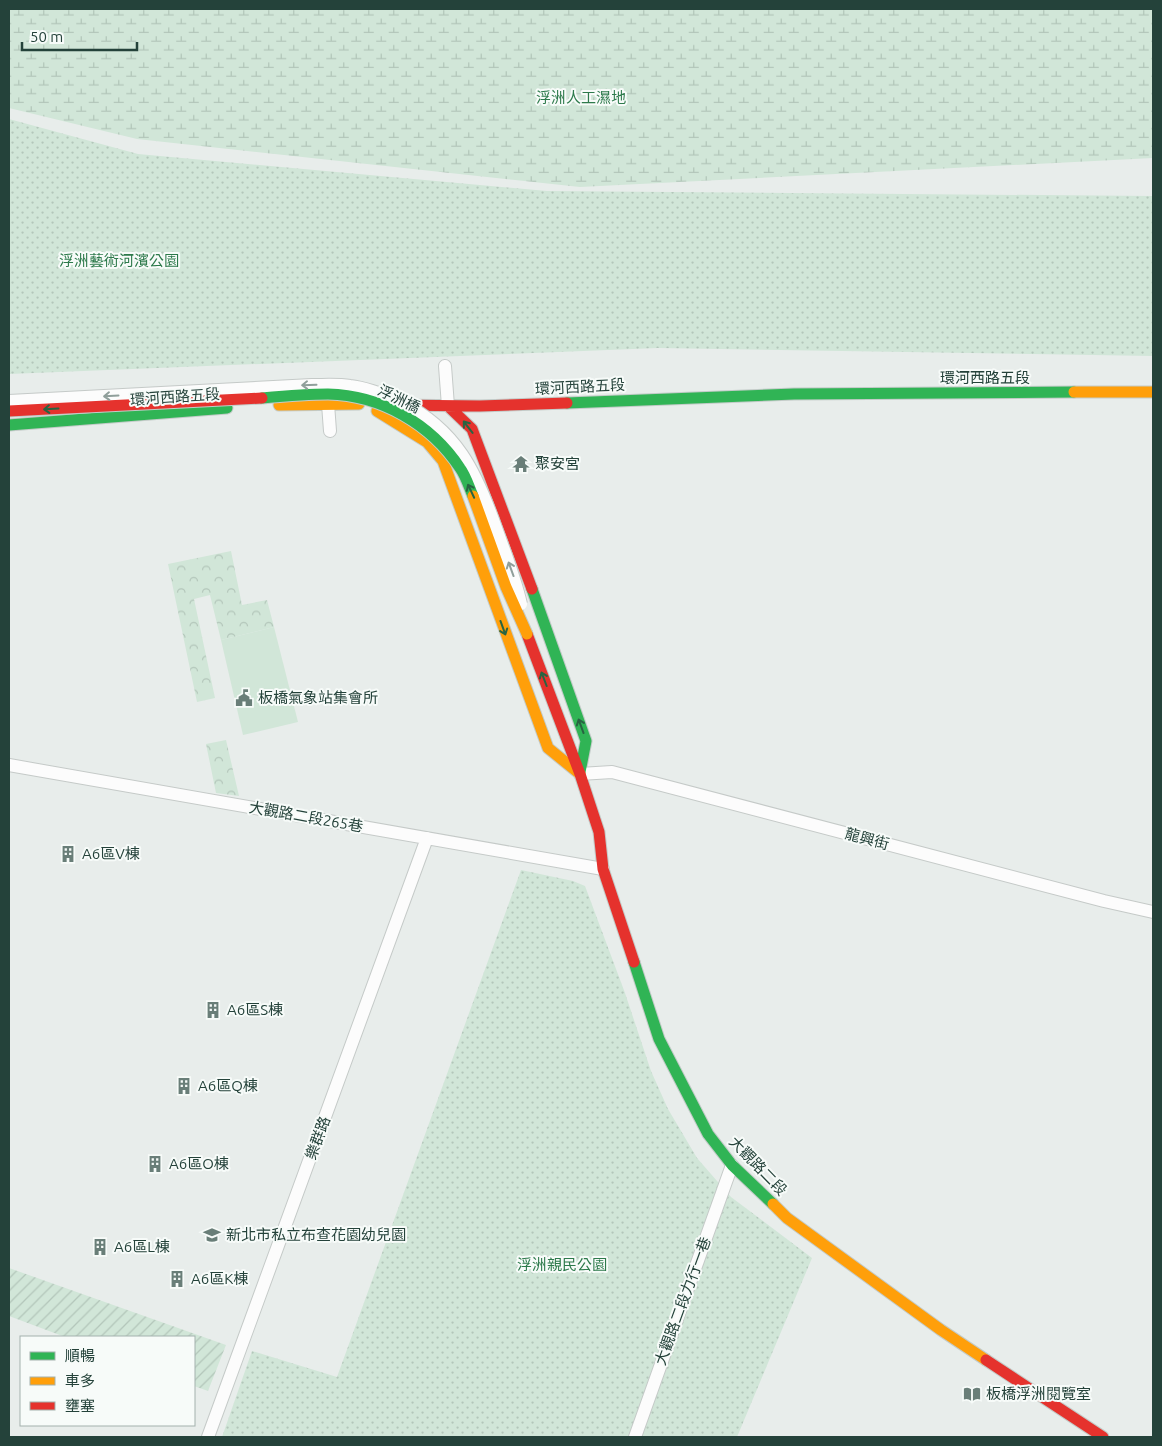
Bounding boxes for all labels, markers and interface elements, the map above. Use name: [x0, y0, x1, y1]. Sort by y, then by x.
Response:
scale bar: [22, 20, 138, 52]
text: 50 m: [30, 28, 63, 45]
park label: 浮洲人工濕地: [536, 89, 626, 106]
park label: 浮洲藝術河濱公園: [59, 252, 179, 269]
street label: 環河西路五段: [940, 369, 1030, 386]
street label: 環河西路五段: [535, 376, 625, 397]
one-way arrow: [301, 380, 317, 390]
street label: 浮洲橋: [375, 381, 423, 416]
street label: 環河西路五段: [129, 385, 220, 408]
one-way arrow: [104, 391, 120, 400]
one-way arrow: [43, 405, 59, 414]
one-way arrow: [463, 421, 474, 434]
temple icon: 聚安宮: [511, 454, 531, 474]
place label: 聚安宮: [535, 455, 580, 472]
one-way arrow: [466, 484, 475, 499]
one-way arrow: [506, 562, 515, 578]
one-way arrow: [499, 620, 508, 635]
one-way arrow: [539, 672, 548, 687]
public building icon: 板橋氣象站集會所: [234, 688, 254, 708]
place label: 板橋氣象站集會所: [258, 689, 378, 706]
one-way arrow: [576, 719, 585, 734]
street label: 大觀路二段265巷: [248, 798, 364, 835]
street label: 龍興街: [843, 824, 891, 853]
building icon: A6區V棟: [58, 844, 78, 864]
place label: A6區V棟: [82, 845, 140, 862]
building icon: A6區S棟: [203, 1000, 223, 1020]
place label: A6區S棟: [227, 1001, 283, 1018]
building icon: A6區Q棟: [174, 1076, 194, 1096]
place label: A6區Q棟: [198, 1077, 258, 1094]
street label: 樂群路: [302, 1114, 333, 1162]
street label: 大觀路二段: [726, 1133, 791, 1199]
building icon: A6區O棟: [145, 1154, 165, 1174]
place label: A6區O棟: [169, 1155, 229, 1172]
school or university icon: 新北市私立布查花園幼兒園: [202, 1225, 222, 1245]
place label: 新北市私立布查花園幼兒園: [226, 1226, 406, 1243]
street label: 大觀路二段力行一巷: [651, 1234, 714, 1367]
building icon: A6區L棟: [90, 1237, 110, 1257]
place label: A6區L棟: [114, 1238, 170, 1255]
park label: 浮洲親民公園: [517, 1256, 607, 1273]
building icon: A6區K棟: [167, 1269, 187, 1289]
place label: A6區K棟: [191, 1270, 248, 1287]
legend: [20, 1336, 195, 1426]
text: 順暢: [65, 1347, 95, 1364]
text: 車多: [65, 1372, 95, 1389]
library icon: 板橋浮洲閱覽室: [962, 1384, 982, 1404]
place label: 板橋浮洲閱覽室: [986, 1385, 1091, 1402]
text: 壅塞: [65, 1397, 95, 1414]

